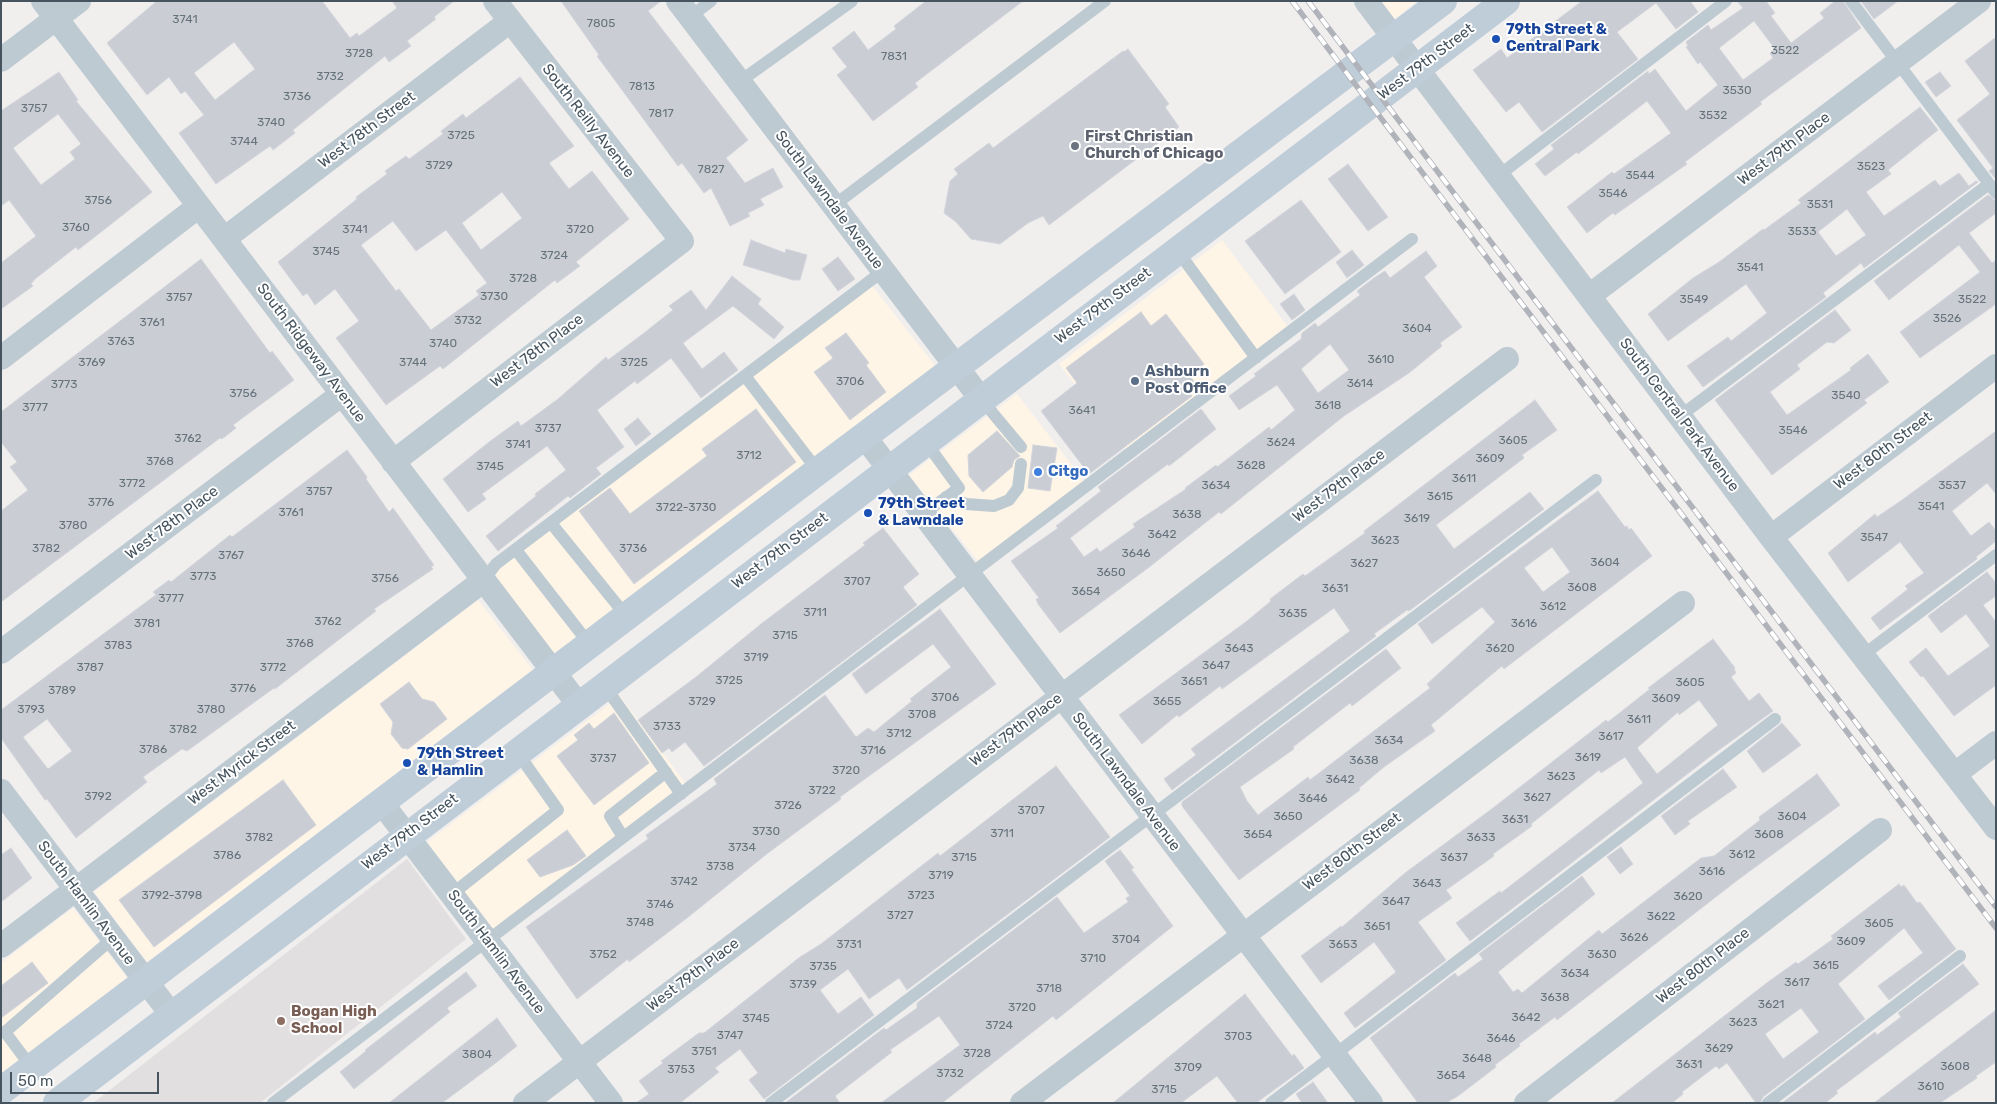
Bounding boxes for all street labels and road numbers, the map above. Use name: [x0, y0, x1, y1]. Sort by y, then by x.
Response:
street label: West 79th Street: [1374, 20, 1478, 104]
street label: South Reilly Avenue: [538, 61, 638, 181]
street label: West 78th Street: [315, 88, 419, 172]
street label: West 79th Place: [1734, 108, 1834, 190]
street label: South Lawndale Avenue: [771, 127, 887, 273]
street label: West 79th Street: [1051, 264, 1155, 348]
street label: South Ridgeway Avenue: [253, 280, 369, 426]
street label: West 78th Place: [487, 310, 587, 392]
street label: South Central Park Avenue: [1615, 335, 1743, 495]
street label: West 80th Street: [1830, 408, 1936, 494]
street label: West 79th Place: [1289, 445, 1389, 527]
street label: West 78th Place: [122, 482, 222, 564]
street label: West 79th Street: [728, 509, 832, 593]
street label: West 79th Place: [966, 689, 1066, 771]
street label: South Lawndale Avenue: [1068, 709, 1184, 855]
street label: West Myrick Street: [185, 717, 299, 809]
street label: West 79th Street: [358, 790, 462, 874]
street label: West 80th Street: [1299, 809, 1405, 895]
street label: South Hamlin Avenue: [34, 837, 138, 969]
street label: South Hamlin Avenue: [444, 886, 548, 1018]
street label: West 80th Place: [1653, 924, 1753, 1008]
street label: West 79th Place: [643, 934, 743, 1016]

